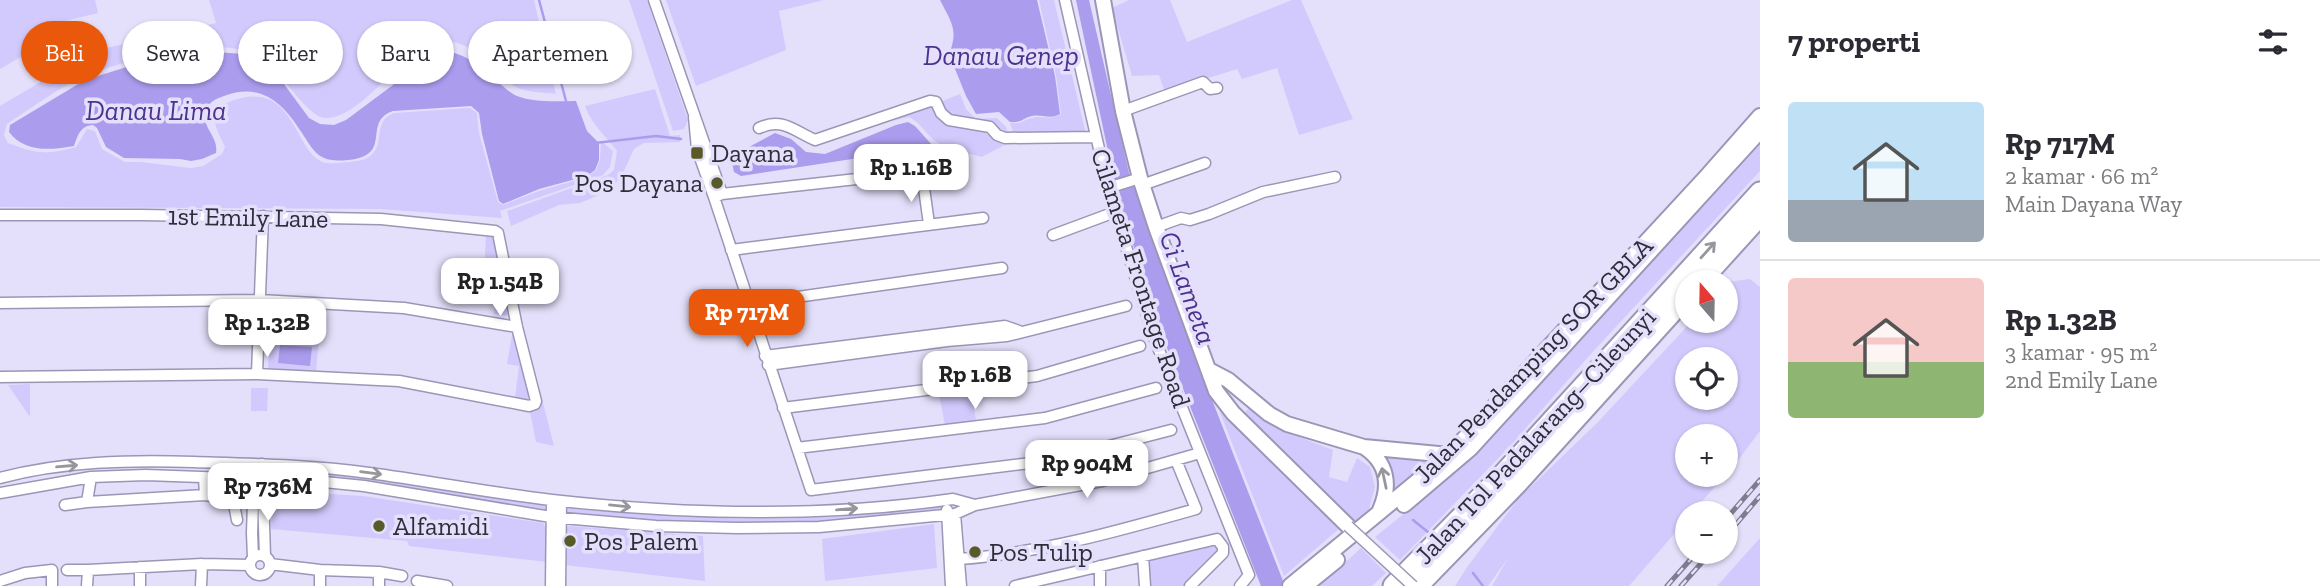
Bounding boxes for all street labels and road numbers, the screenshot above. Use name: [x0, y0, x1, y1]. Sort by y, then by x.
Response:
street label: Cilameta Frontage Road: [1084, 144, 1198, 412]
street label: 1st Emily Lane: [167, 200, 329, 234]
street label: Jalan Pendamping SOR GBLA: [1407, 229, 1660, 490]
street label: Jalan Tol Padalarang–Cileunyi: [1408, 301, 1662, 571]

